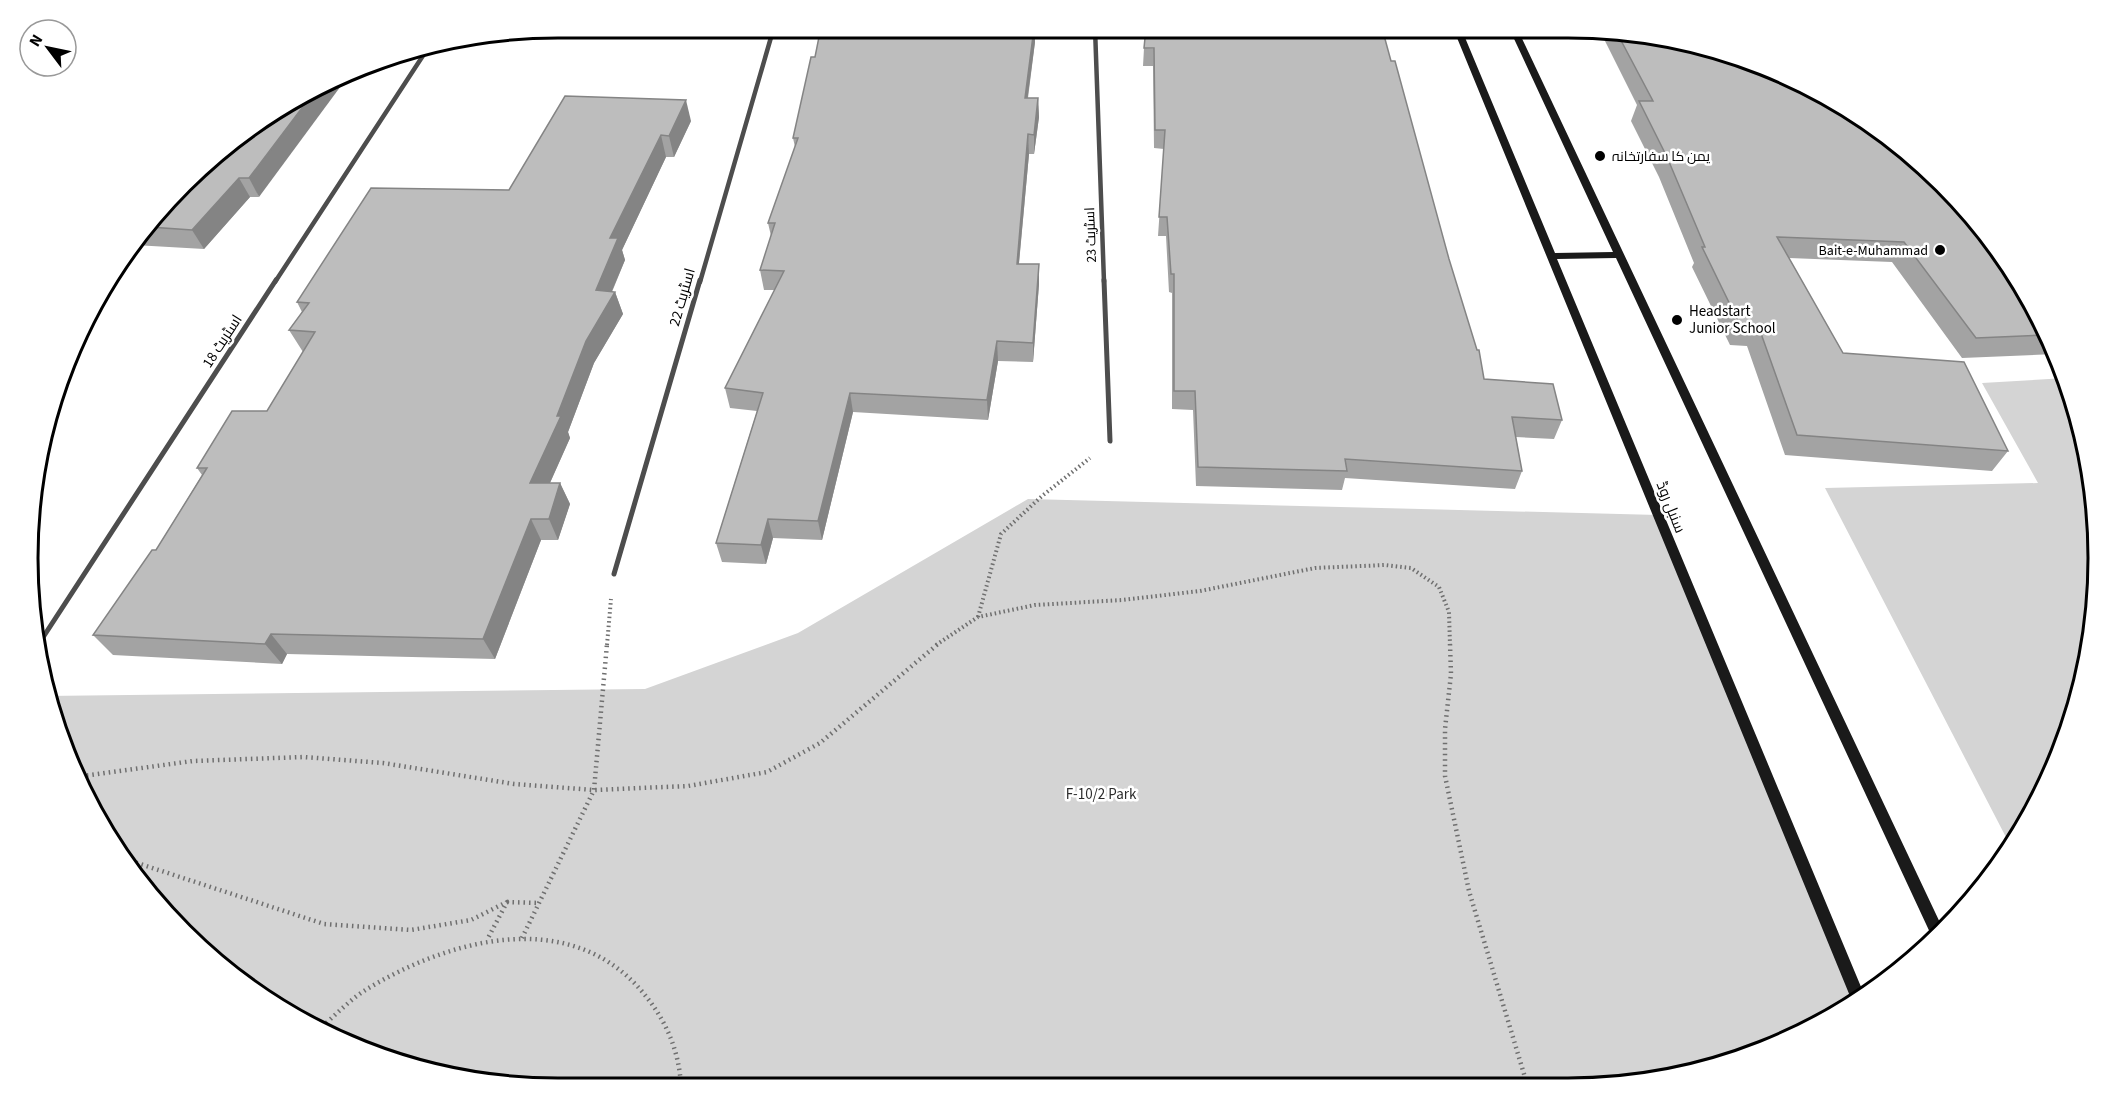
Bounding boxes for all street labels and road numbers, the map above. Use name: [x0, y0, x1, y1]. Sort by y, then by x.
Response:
street label: اسٹریٹ 23: [1080, 207, 1102, 263]
street label: اسٹریٹ 22: [664, 266, 701, 329]
street label: اسٹریٹ 18: [197, 311, 247, 372]
street label: سنبل روڈ: [1651, 478, 1690, 536]

